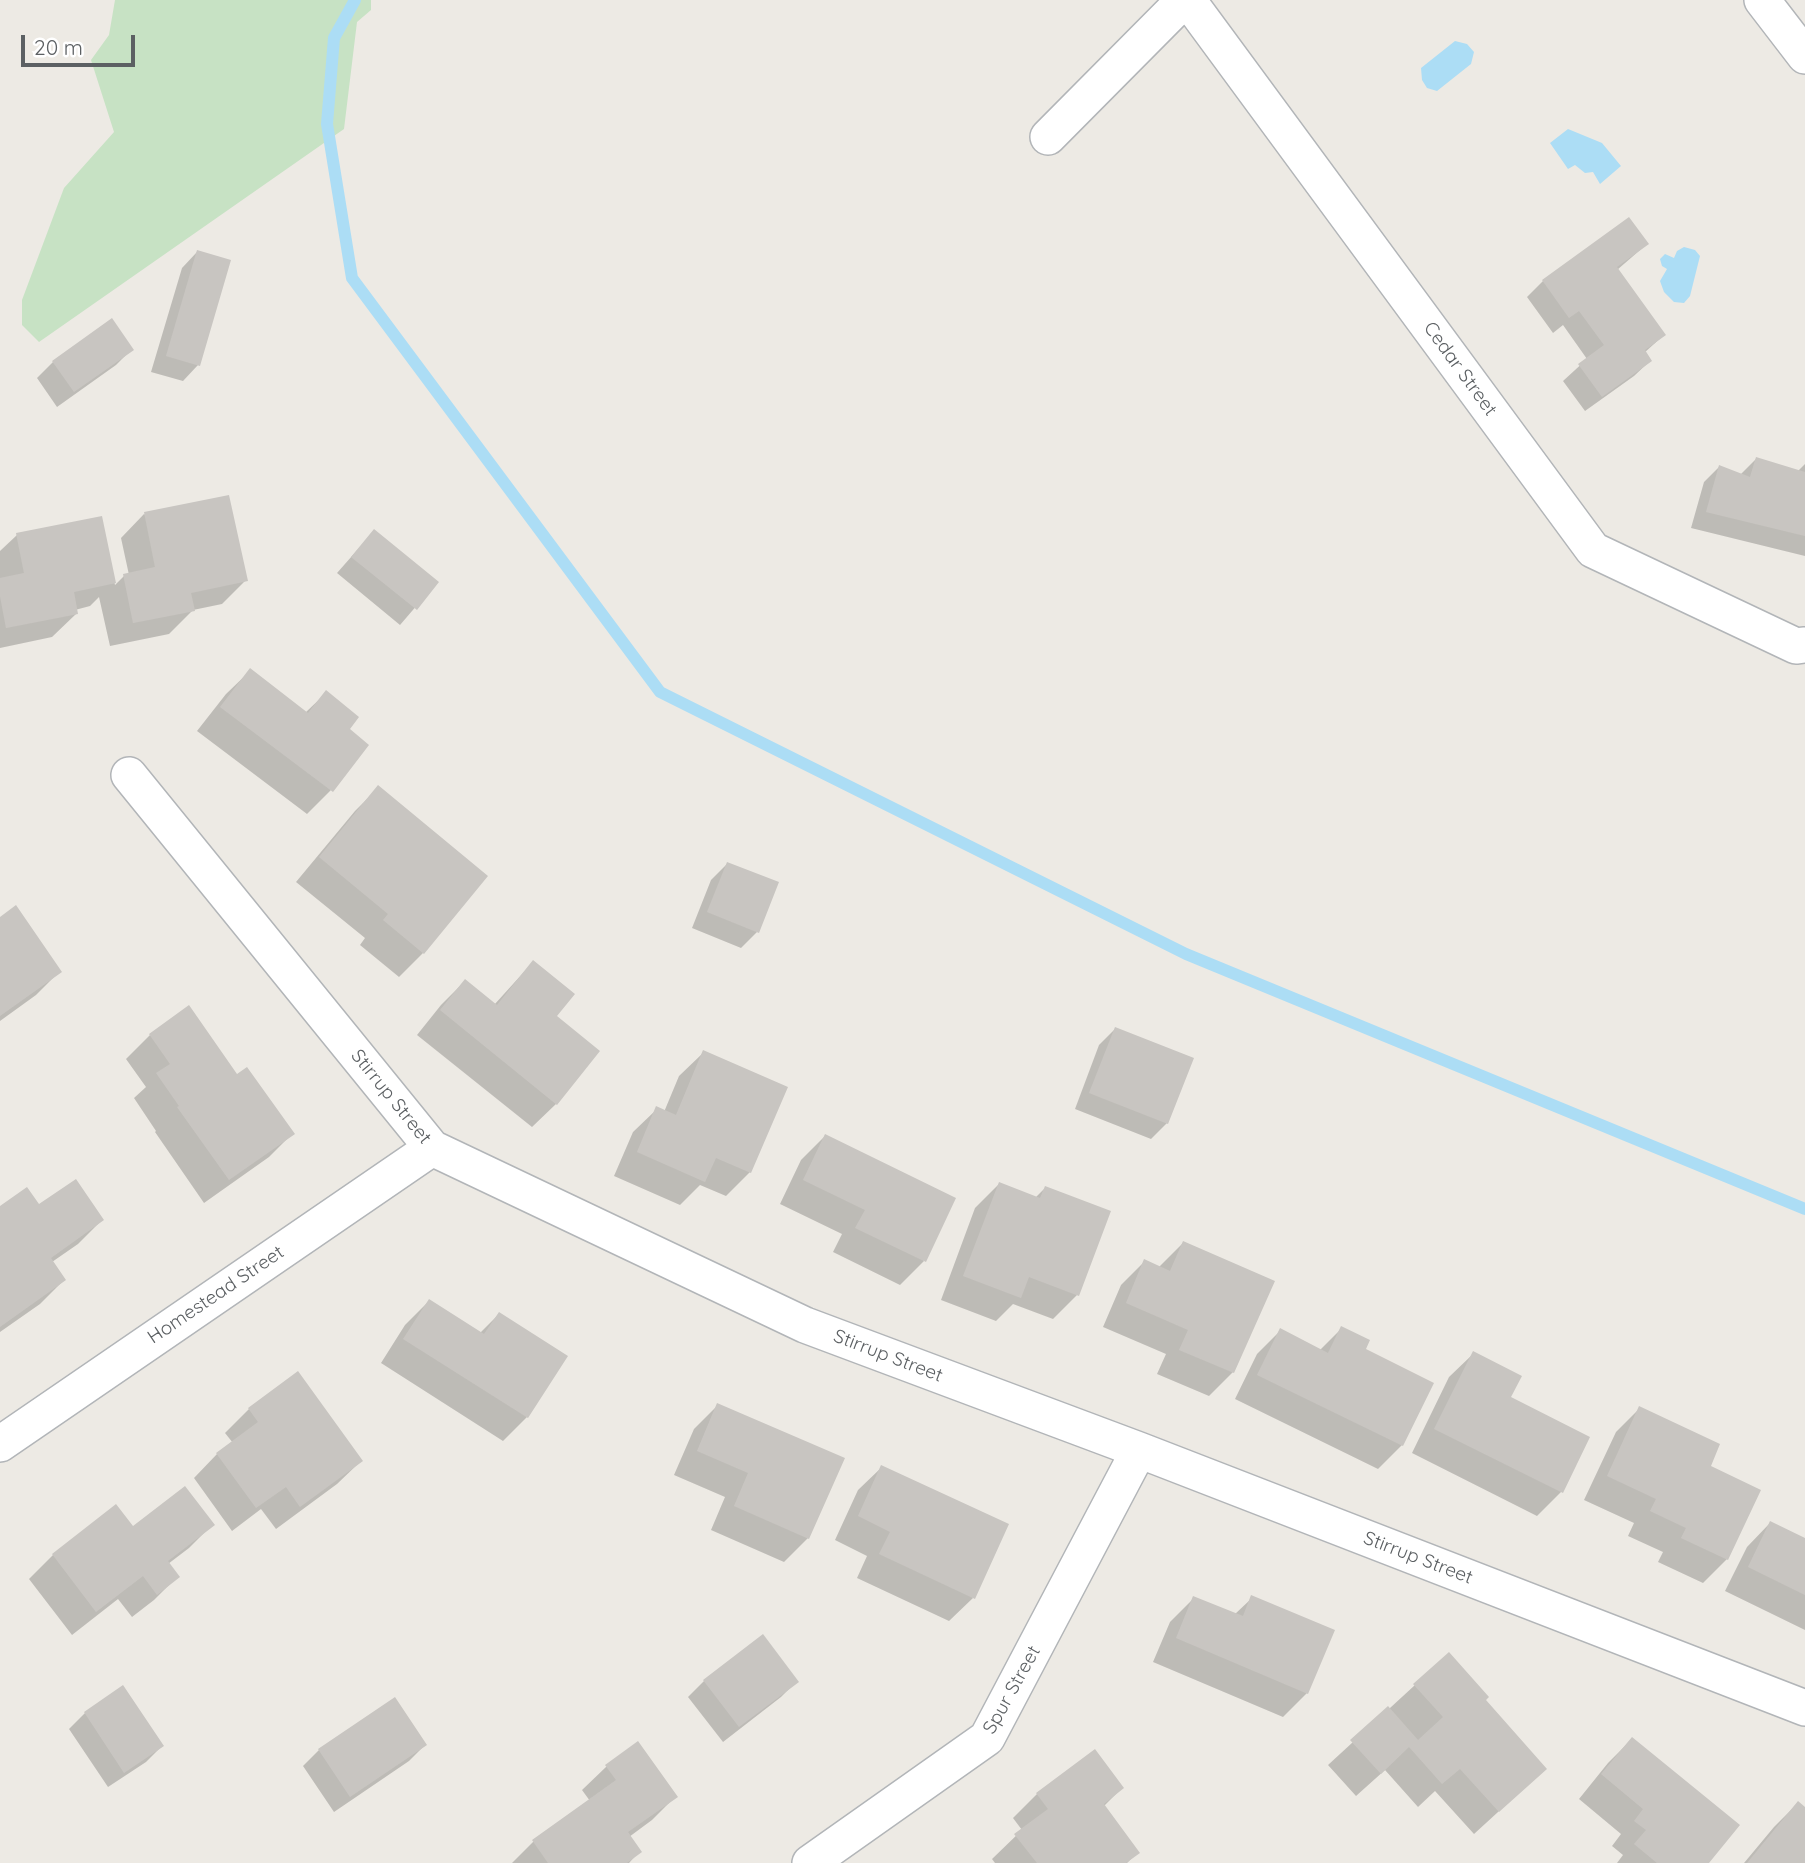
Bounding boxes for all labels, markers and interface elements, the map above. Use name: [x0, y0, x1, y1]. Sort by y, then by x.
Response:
scale bar: [24, 21, 138, 65]
text: 20 m: [34, 34, 83, 60]
street label: Cedar Street: [1418, 318, 1502, 420]
street label: Stirrup Street: [346, 1045, 436, 1149]
street label: Homestead Street: [144, 1241, 288, 1349]
street label: Stirrup Street: [830, 1325, 946, 1387]
street label: Stirrup Street: [1360, 1527, 1476, 1589]
street label: Spur Street: [978, 1642, 1046, 1738]

